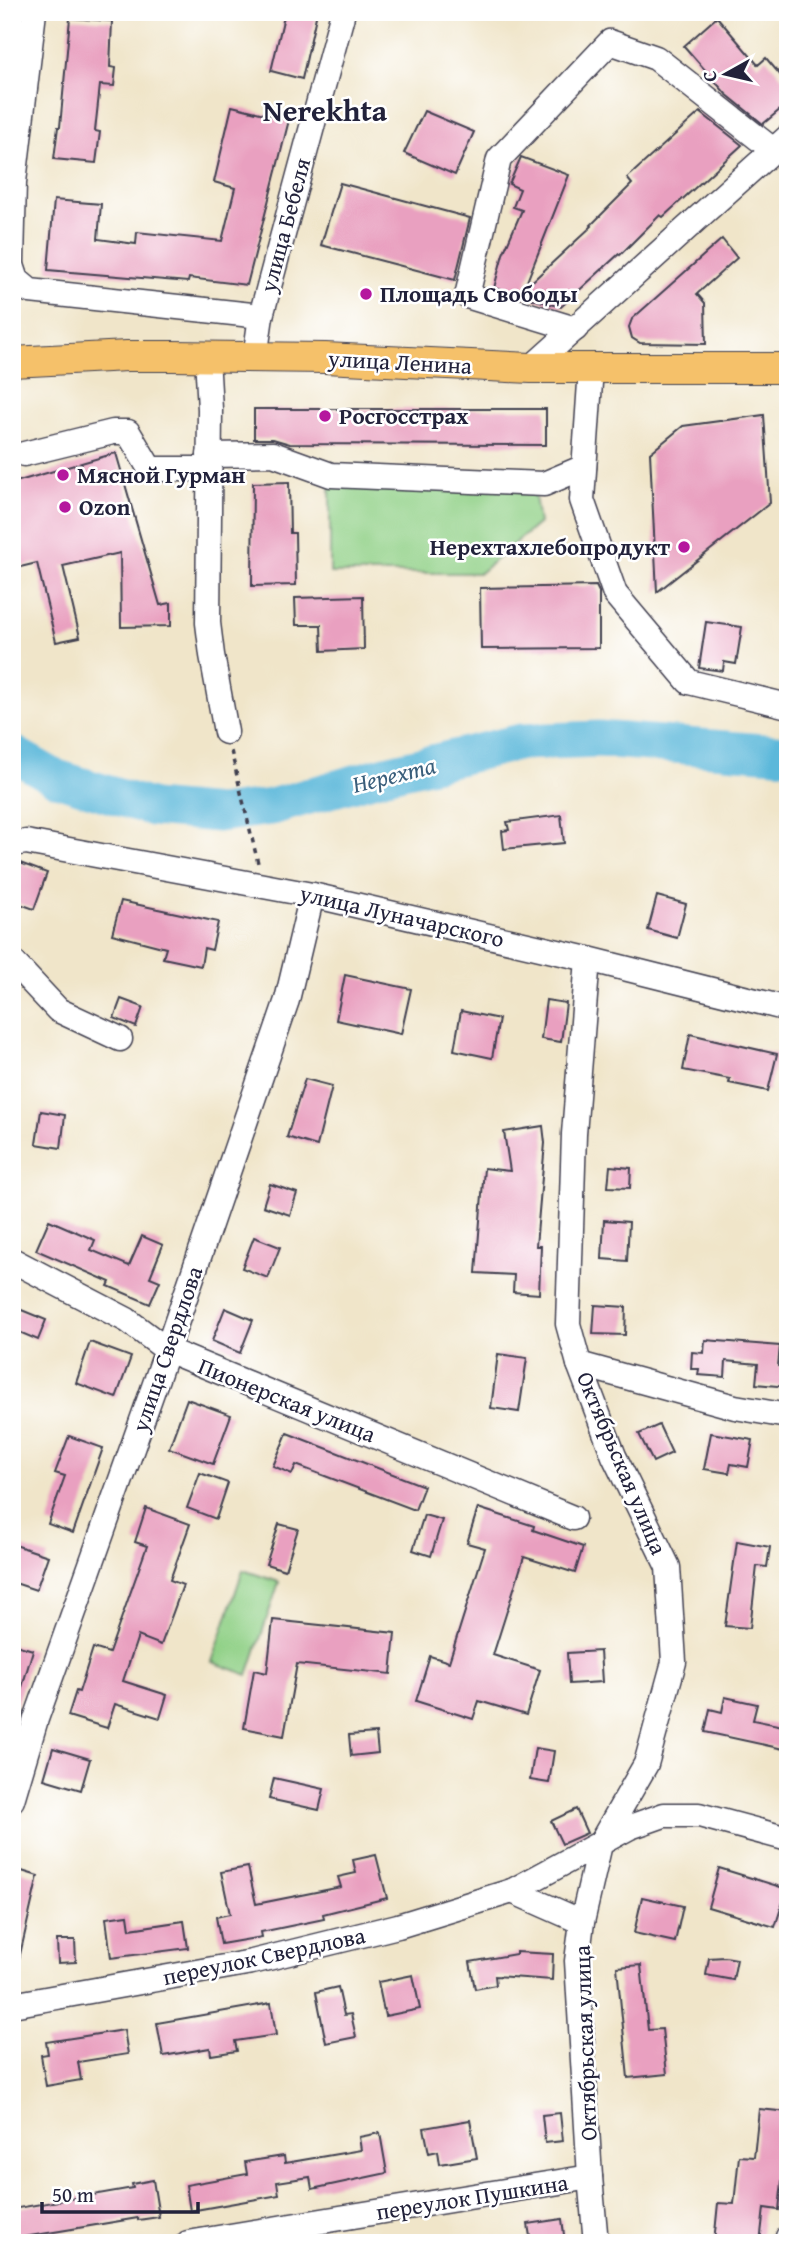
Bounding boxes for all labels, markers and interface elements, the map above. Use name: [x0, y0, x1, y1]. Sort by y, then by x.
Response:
north arrow: [692, 38, 762, 108]
text: С: [695, 69, 724, 84]
district label: Nerekhta: [263, 88, 388, 132]
street label: улица Бебеля: [250, 154, 318, 297]
place label: Площадь Свободы: [380, 277, 578, 310]
marker: Площадь Свободы: [358, 286, 374, 302]
street label: улица Ленина: [326, 341, 473, 382]
place label: Росгосстрах: [339, 399, 468, 432]
marker: Росгосстрах: [317, 408, 333, 424]
place label: Мясной Гурман: [77, 458, 245, 491]
marker: Мясной Гурман: [55, 467, 71, 483]
place label: Ozon: [79, 490, 131, 523]
marker: Ozon: [57, 499, 73, 515]
place label: Нерехтахлебопродукт: [430, 530, 671, 563]
marker: Нерехтахлебопродукт: [676, 539, 692, 555]
water label: Нерехта: [349, 747, 439, 802]
street label: улица Луначарского: [296, 876, 508, 955]
street label: улица Свердлова: [122, 1262, 210, 1437]
street label: Пионерская улица: [193, 1349, 381, 1450]
street label: Октябрьская улица: [569, 1366, 676, 1559]
street label: переулок Свердлова: [160, 1918, 368, 1993]
street label: Октябрьская улица: [565, 1945, 604, 2141]
street label: переулок Пушкина: [373, 2165, 570, 2228]
scale bar: [42, 2171, 198, 2215]
text: 50 m: [52, 2179, 94, 2210]

